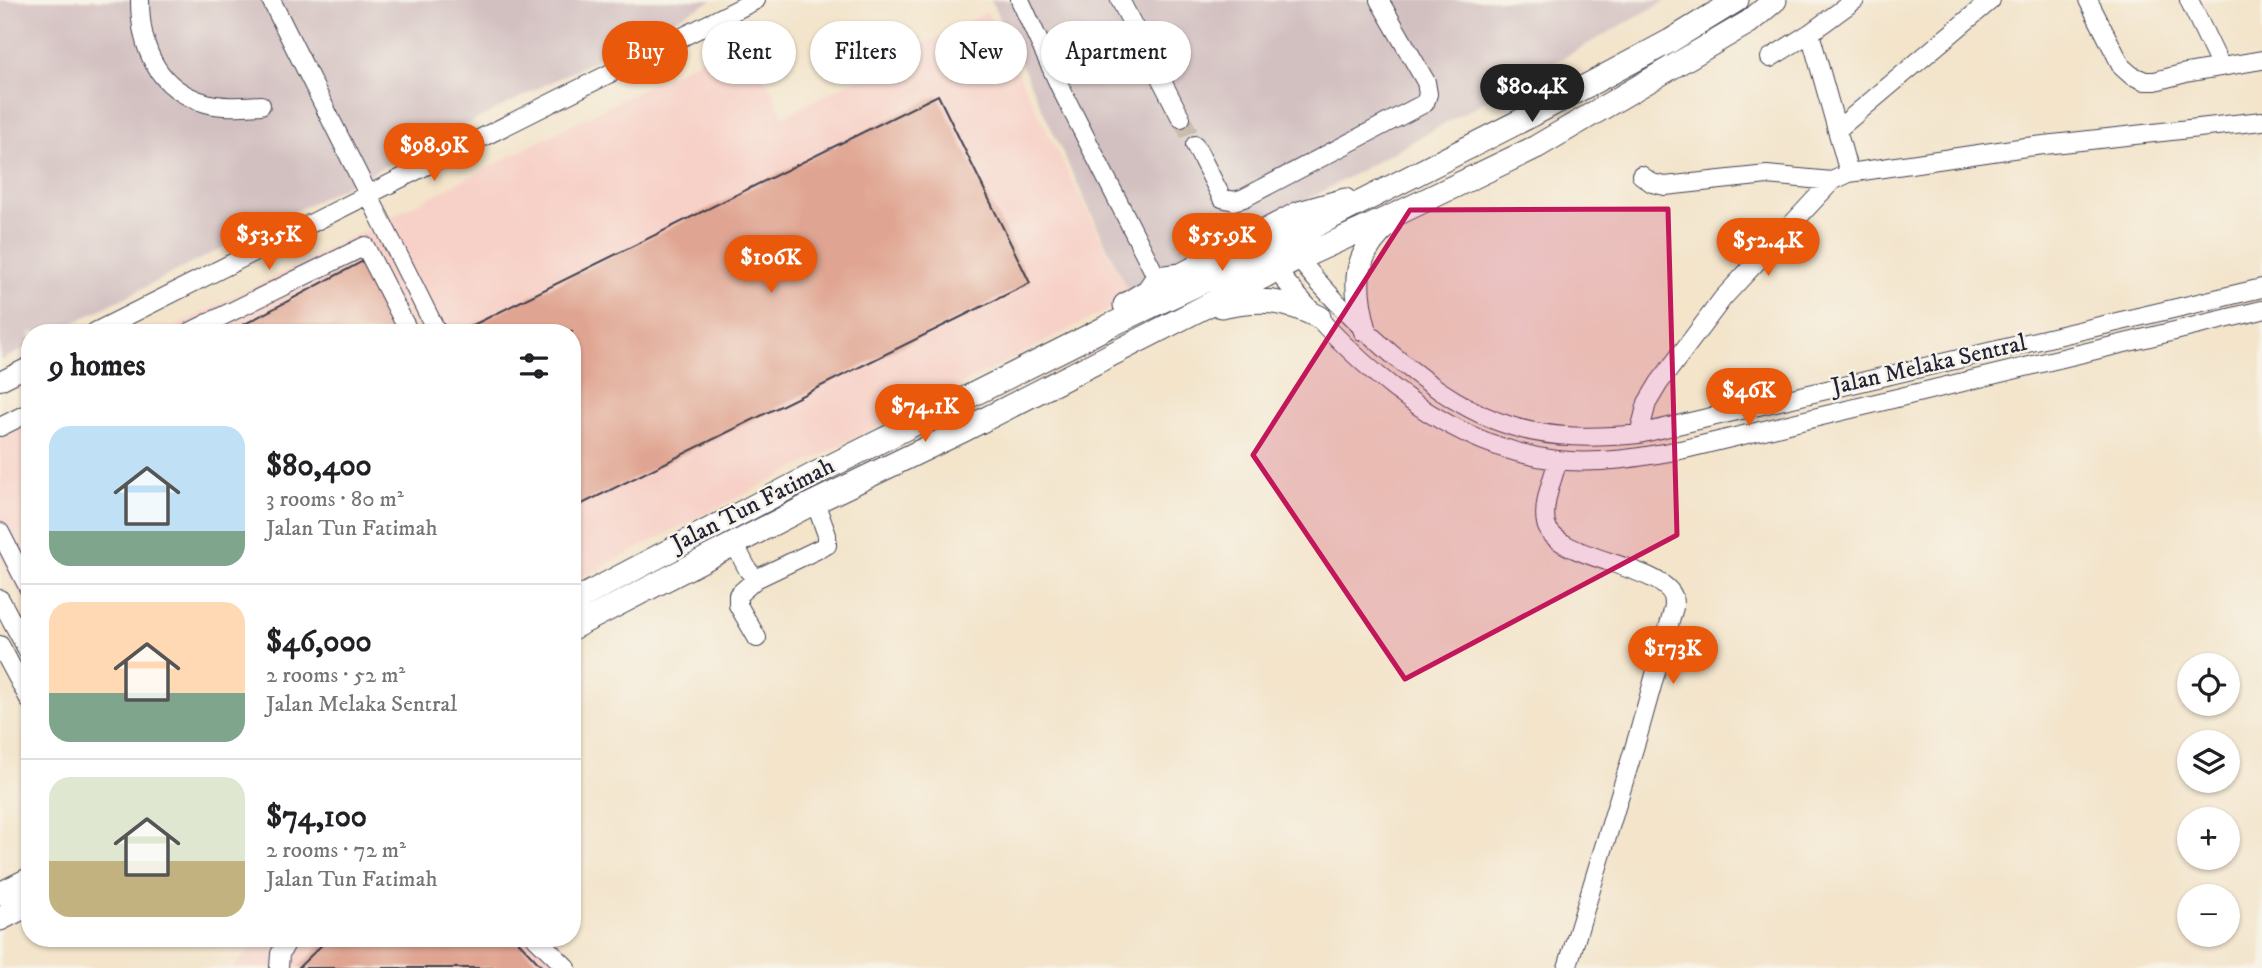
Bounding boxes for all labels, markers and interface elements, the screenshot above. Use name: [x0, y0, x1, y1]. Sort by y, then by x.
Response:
chip: Buy: [602, 21, 688, 84]
chip: Rent: [702, 21, 796, 84]
chip: Filters: [810, 21, 921, 84]
chip: New: [935, 21, 1027, 84]
chip: Apartment: [1041, 21, 1191, 84]
pin: $80.4K: [1475, 64, 1589, 124]
text: $80.4K: [1496, 72, 1568, 101]
pin: $98.9K: [377, 124, 491, 183]
text: $98.9K: [400, 131, 468, 160]
pin: $53.5K: [212, 212, 326, 272]
pin: $55.9K: [1165, 214, 1279, 273]
pin: $52.4K: [1711, 218, 1825, 278]
text: $53.5K: [236, 220, 302, 249]
text: $55.9K: [1188, 221, 1256, 250]
text: $52.4K: [1733, 226, 1803, 255]
pin: $106K: [722, 236, 820, 295]
text: $106K: [740, 243, 802, 272]
street label: Jalan Melaka Sentral: [1826, 328, 2030, 403]
icon: filters: [515, 347, 553, 385]
text: 9 homes: [49, 348, 146, 385]
pin: $46K: [1708, 368, 1790, 428]
text: $46K: [1722, 376, 1776, 405]
pin: $74.1K: [868, 384, 982, 444]
text: $74.1K: [891, 392, 959, 421]
text: $80,400: [266, 448, 372, 485]
street label: Jalan Tun Fatimah: [665, 451, 840, 560]
icon: home: [105, 454, 189, 538]
text: 3 rooms · 80 m²: [266, 485, 404, 514]
text: Jalan Tun Fatimah: [266, 514, 437, 543]
text: $46,000: [266, 624, 372, 661]
pin: $173K: [1624, 626, 1722, 686]
icon: home: [105, 630, 189, 714]
text: $173K: [1644, 634, 1702, 663]
map controls: [2177, 653, 2240, 947]
button: locate: [2177, 653, 2240, 716]
text: 2 rooms · 52 m²: [266, 661, 405, 690]
text: Jalan Melaka Sentral: [266, 690, 457, 719]
button: layers: [2177, 730, 2240, 793]
text: $74,100: [266, 799, 367, 836]
icon: home: [105, 805, 189, 889]
button: +: [2177, 807, 2240, 870]
text: 2 rooms · 72 m²: [266, 836, 406, 865]
text: Jalan Tun Fatimah: [266, 865, 437, 894]
button: −: [2177, 884, 2240, 947]

